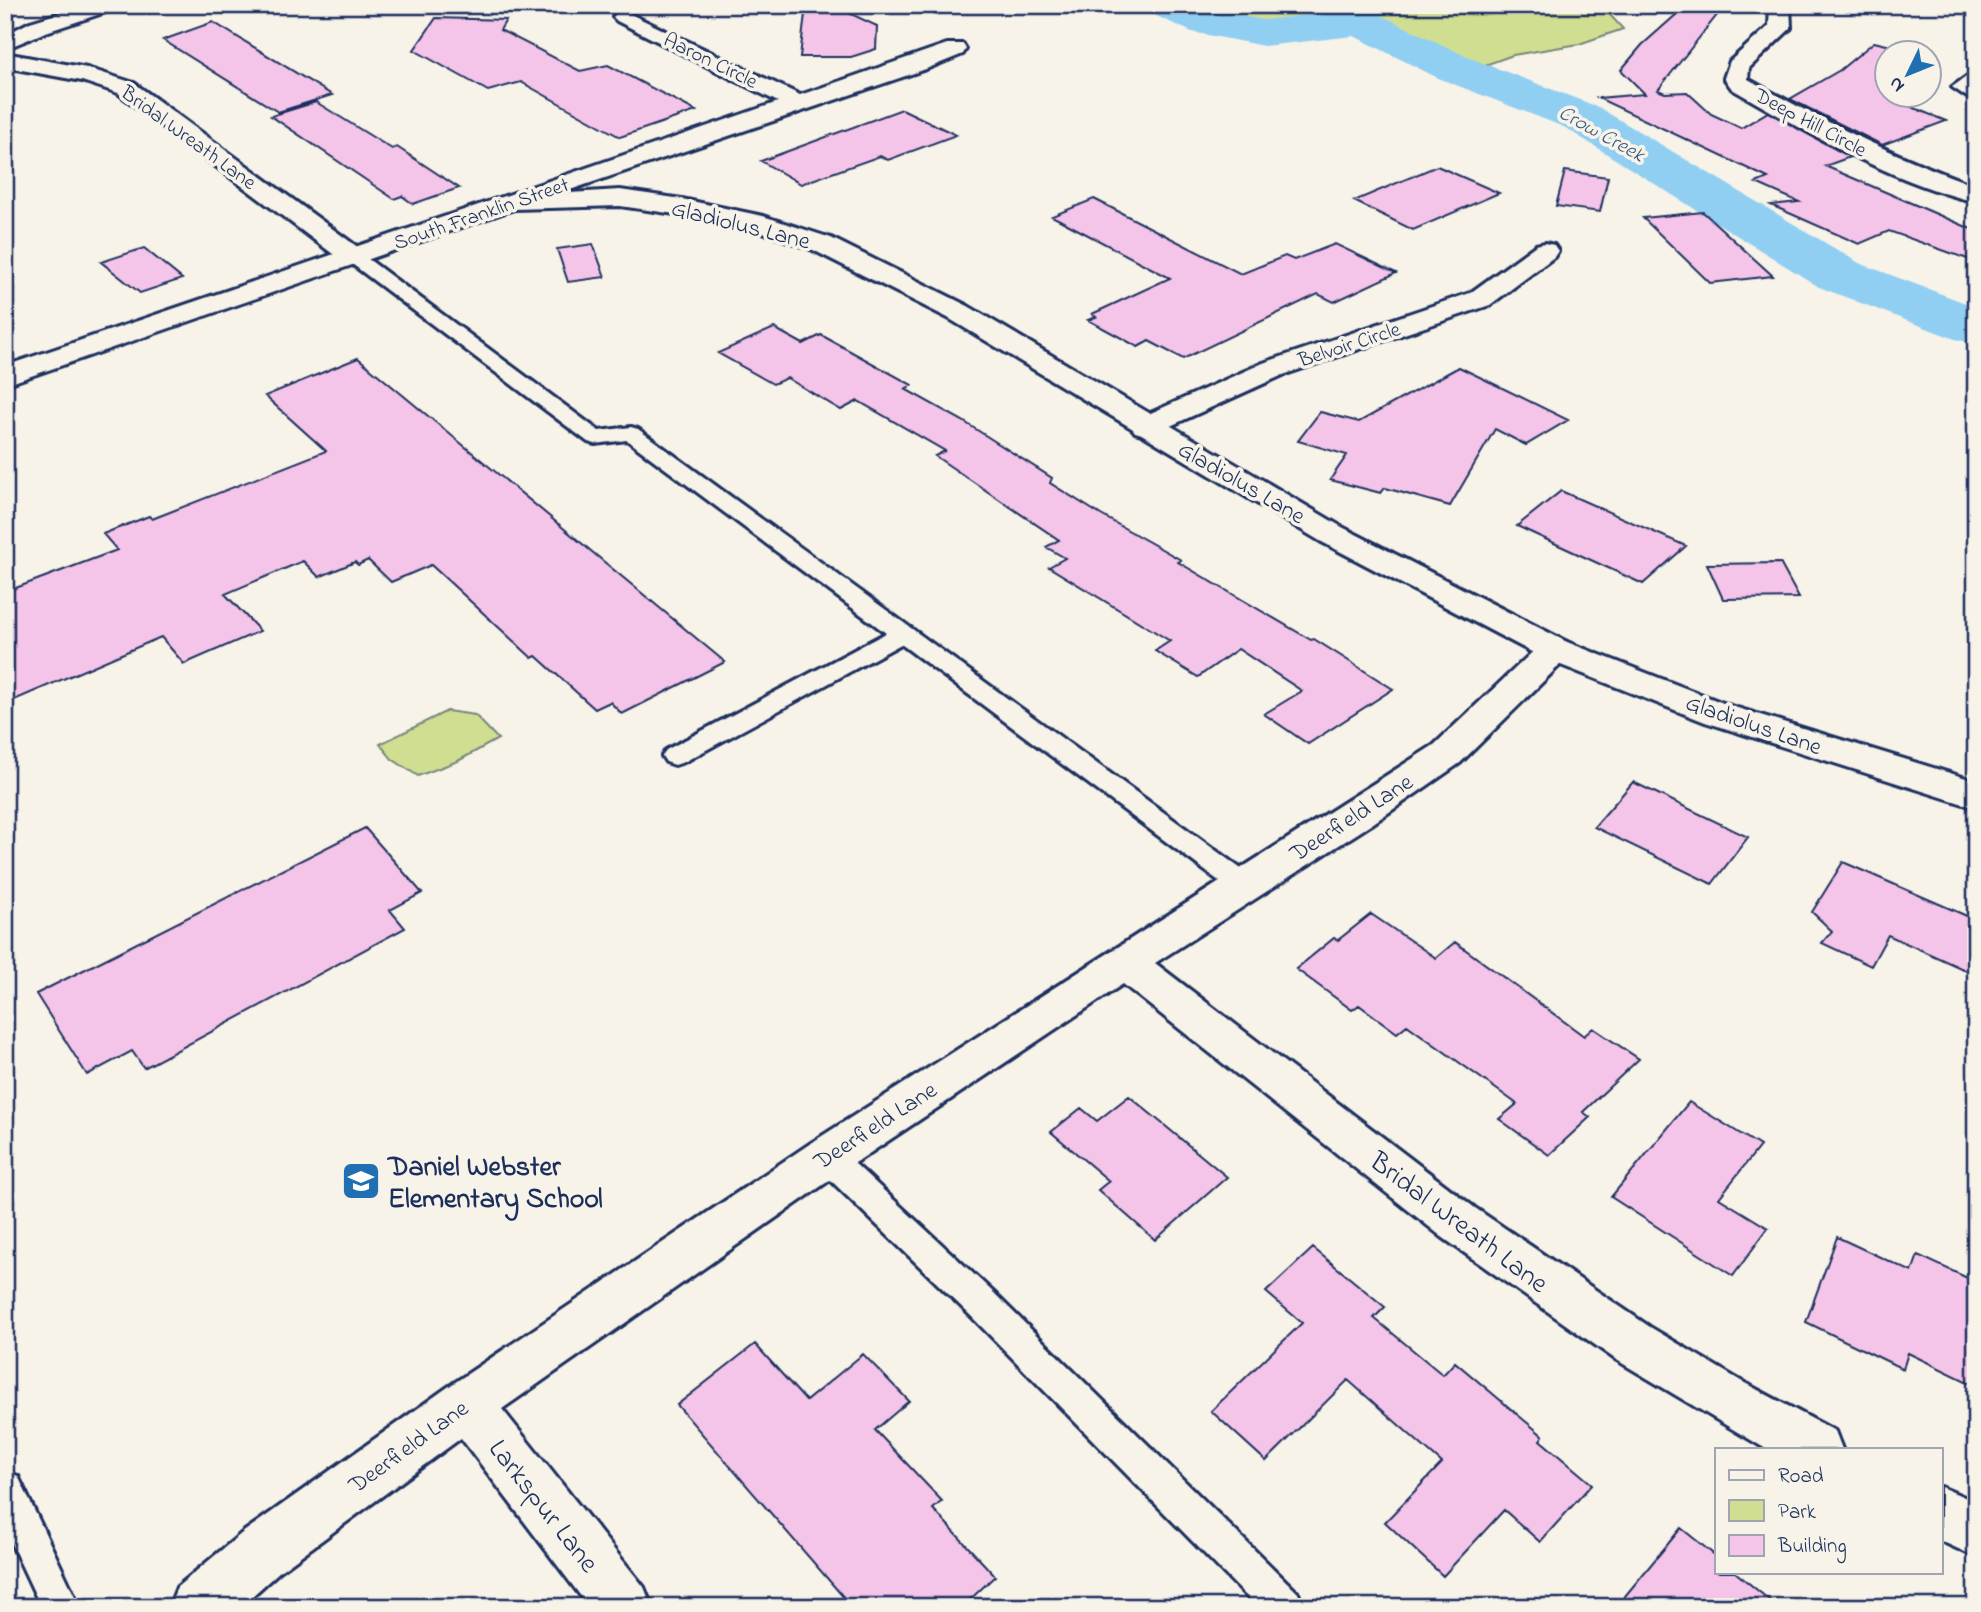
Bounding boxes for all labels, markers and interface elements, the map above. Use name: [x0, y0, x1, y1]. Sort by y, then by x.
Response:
street label: Aaron Circle: [658, 26, 763, 98]
north arrow: [1872, 38, 1942, 108]
text: N: [1883, 70, 1912, 98]
street label: Bridal Wreath Lane: [113, 79, 262, 198]
street label: Deep Hill Circle: [1748, 81, 1872, 166]
water label: Crow Creek: [1553, 99, 1650, 171]
street label: South Franklin Street: [390, 171, 573, 259]
street label: Gladiolus Lane: [667, 192, 814, 261]
street label: Belvoir Circle: [1294, 315, 1405, 377]
street label: Gladiolus Lane: [1171, 434, 1311, 535]
street label: Gladiolus Lane: [1680, 687, 1826, 766]
street label: Deerfield Lane: [1283, 766, 1421, 873]
street label: Deerfield Lane: [807, 1074, 945, 1181]
street label: Bridal Wreath Lane: [1359, 1142, 1556, 1305]
place label: Daniel Webster Elementary School: [386, 1148, 603, 1221]
school or university icon: Daniel Webster Elementary School: [340, 1160, 382, 1202]
street label: Deerfield Lane: [341, 1392, 477, 1504]
street label: Larkspur Lane: [477, 1432, 608, 1583]
legend: [1715, 1448, 1942, 1574]
text: Road: [1778, 1462, 1824, 1492]
text: Park: [1778, 1498, 1817, 1528]
text: Building: [1777, 1532, 1847, 1564]

